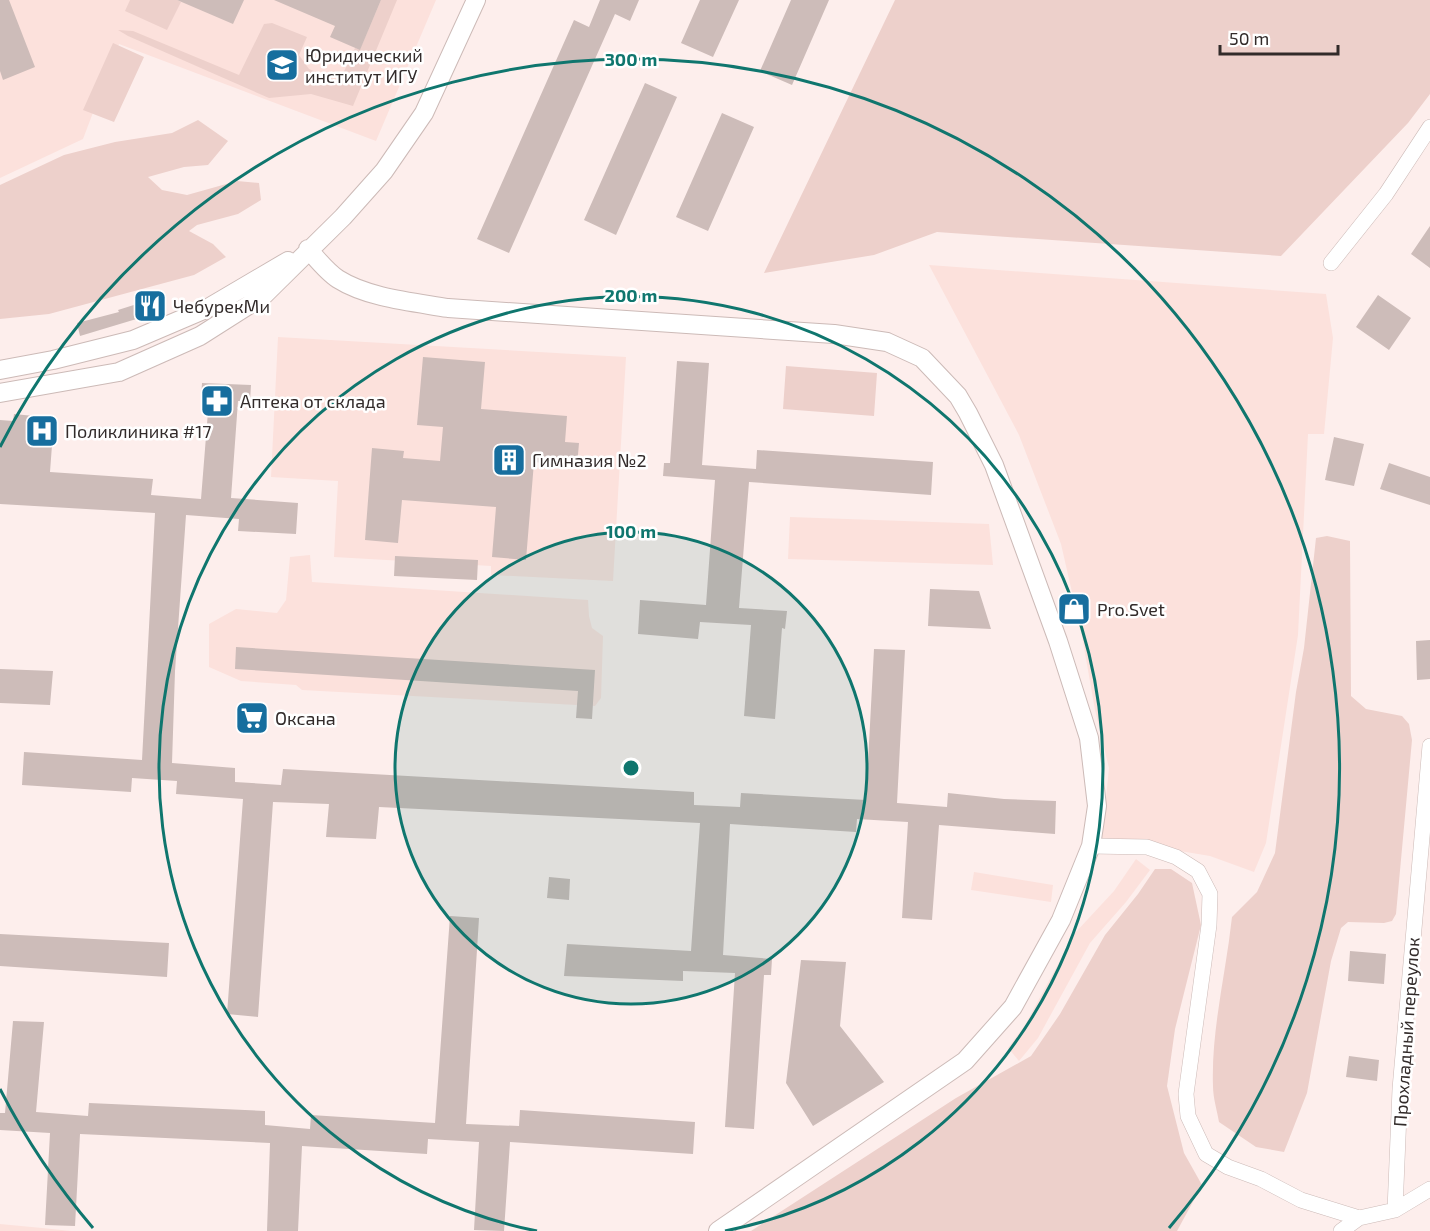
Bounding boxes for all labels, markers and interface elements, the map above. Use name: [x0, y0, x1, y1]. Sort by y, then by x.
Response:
scale bar: [1220, 18, 1338, 56]
text: 50 m: [1229, 27, 1269, 49]
place label: Юридический институт ИГУ: [305, 44, 423, 87]
school or university icon: Юридический институт ИГУ: [264, 47, 300, 83]
text: 300 m: [605, 48, 657, 70]
text: 200 m: [605, 284, 657, 306]
restaurant icon: ЧебурекМи: [132, 288, 168, 324]
place label: ЧебурекМи: [173, 295, 270, 317]
pharmacy icon: Аптека от склада: [199, 383, 235, 419]
place label: Аптека от склада: [240, 390, 386, 412]
hospital icon: Поликлиника #17: [24, 413, 60, 449]
place label: Поликлиника #17: [65, 420, 212, 442]
building icon: Гимназия №2: [491, 442, 527, 478]
place label: Гимназия №2: [532, 449, 647, 471]
text: 100 m: [606, 520, 656, 542]
shop icon: Pro.Svet: [1056, 591, 1092, 627]
place label: Pro.Svet: [1097, 598, 1165, 620]
supermarket icon: Оксана: [234, 700, 270, 736]
place label: Оксана: [275, 707, 336, 729]
centre of rings: [621, 758, 641, 778]
street label: Прохладный переулок: [1388, 936, 1424, 1128]

